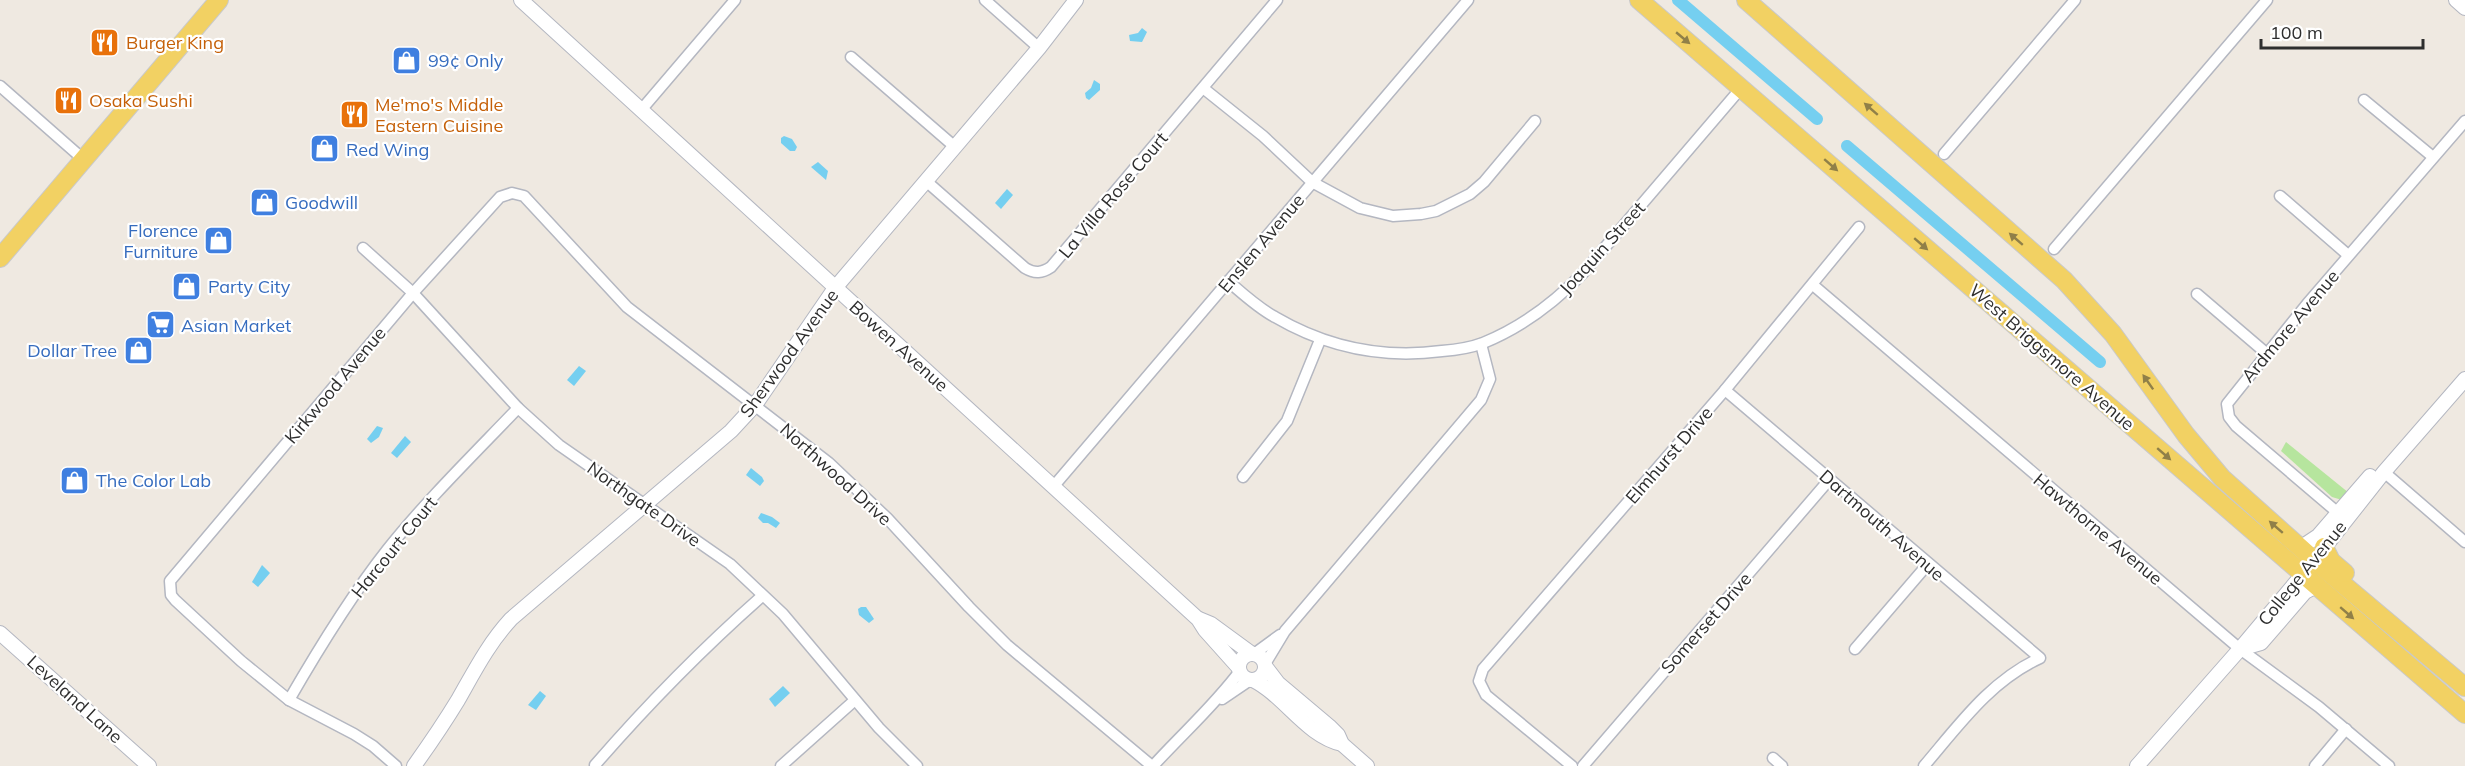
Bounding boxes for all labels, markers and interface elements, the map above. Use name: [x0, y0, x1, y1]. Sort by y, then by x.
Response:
scale bar: [2261, 12, 2423, 50]
text: 100 m: [2270, 21, 2323, 44]
restaurant icon: Burger King: [89, 26, 121, 58]
place label: Burger King: [126, 31, 224, 54]
one-way arrow: [1675, 31, 1690, 44]
shop icon: 99¢ Only: [391, 44, 423, 76]
place label: 99¢ Only: [428, 49, 504, 72]
restaurant icon: Osaka Sushi: [52, 84, 84, 116]
place label: Osaka Sushi: [89, 89, 193, 112]
place label: Me'mo's Middle Eastern Cuisine: [375, 93, 503, 137]
restaurant icon: Me'mo's Middle Eastern Cuisine: [338, 98, 370, 130]
one-way arrow: [1864, 103, 1879, 116]
street label: La Villa Rose Court: [1053, 127, 1173, 263]
shop icon: Red Wing: [309, 133, 341, 165]
place label: Red Wing: [346, 138, 429, 161]
one-way arrow: [1823, 158, 1838, 171]
shop icon: Goodwill: [248, 186, 280, 218]
street label: Enslen Avenue: [1213, 189, 1309, 297]
place label: Goodwill: [285, 191, 358, 214]
street label: Joaquin Street: [1554, 197, 1650, 299]
place label: Florence Furniture: [123, 219, 198, 263]
shop icon: Florence Furniture: [203, 224, 235, 256]
one-way arrow: [2009, 232, 2024, 246]
one-way arrow: [1913, 237, 1928, 250]
street label: Ardmore Avenue: [2236, 265, 2344, 387]
shop icon: Party City: [171, 270, 203, 302]
place label: Party City: [208, 275, 291, 298]
street label: West Briggsmore Avenue: [1964, 279, 2140, 435]
street label: Sherwood Avenue: [735, 284, 843, 422]
street label: Bowen Avenue: [845, 295, 953, 397]
supermarket icon: Asian Market: [144, 309, 176, 341]
place label: Asian Market: [181, 314, 291, 337]
street label: Kirkwood Avenue: [279, 322, 391, 448]
shop icon: Dollar Tree: [122, 334, 154, 366]
place label: Dollar Tree: [27, 339, 117, 362]
one-way arrow: [2142, 374, 2154, 390]
street label: Elmhurst Drive: [1621, 402, 1717, 508]
street label: Northwood Drive: [775, 418, 897, 530]
one-way arrow: [2156, 447, 2171, 460]
street label: Northgate Drive: [583, 456, 705, 552]
shop icon: The Color Lab: [59, 464, 91, 496]
street label: Dartmouth Avenue: [1815, 464, 1949, 586]
street label: Hawthorne Avenue: [2029, 468, 2167, 590]
place label: The Color Lab: [96, 469, 211, 492]
street label: Harcourt Court: [346, 492, 442, 602]
street label: College Avenue: [2253, 516, 2351, 630]
one-way arrow: [2269, 521, 2284, 534]
street label: Somerset Drive: [1656, 568, 1756, 678]
one-way arrow: [2339, 606, 2355, 619]
street label: Leveland Lane: [22, 650, 128, 748]

